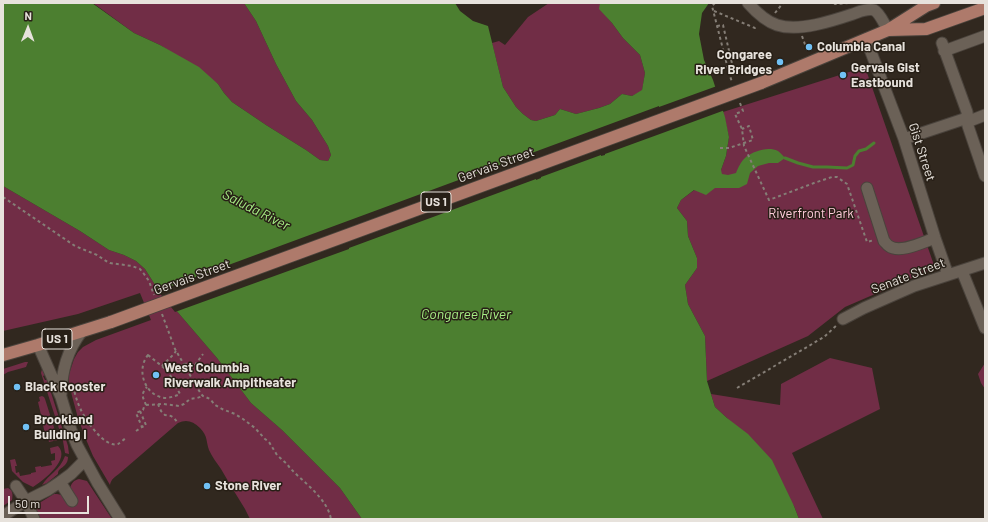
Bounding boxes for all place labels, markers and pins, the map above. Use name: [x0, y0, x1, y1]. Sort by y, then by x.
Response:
place label: Columbia Canal: [817, 39, 905, 55]
marker: Columbia Canal: [804, 42, 814, 52]
place label: Congaree River Bridges: [695, 47, 772, 78]
marker: Congaree River Bridges: [775, 57, 785, 67]
place label: Gervais Gist Eastbound: [851, 60, 920, 91]
marker: Gervais Gist Eastbound: [838, 70, 848, 80]
place label: West Columbia Riverwalk Ampitheater: [164, 360, 296, 391]
marker: West Columbia Riverwalk Ampitheater: [151, 370, 161, 380]
place label: Black Rooster: [25, 379, 105, 395]
marker: Black Rooster: [12, 382, 22, 392]
place label: Brookland Building I: [34, 412, 93, 443]
marker: Brookland Building I: [21, 422, 31, 432]
place label: Stone River: [215, 478, 281, 494]
marker: Stone River: [202, 481, 212, 491]

